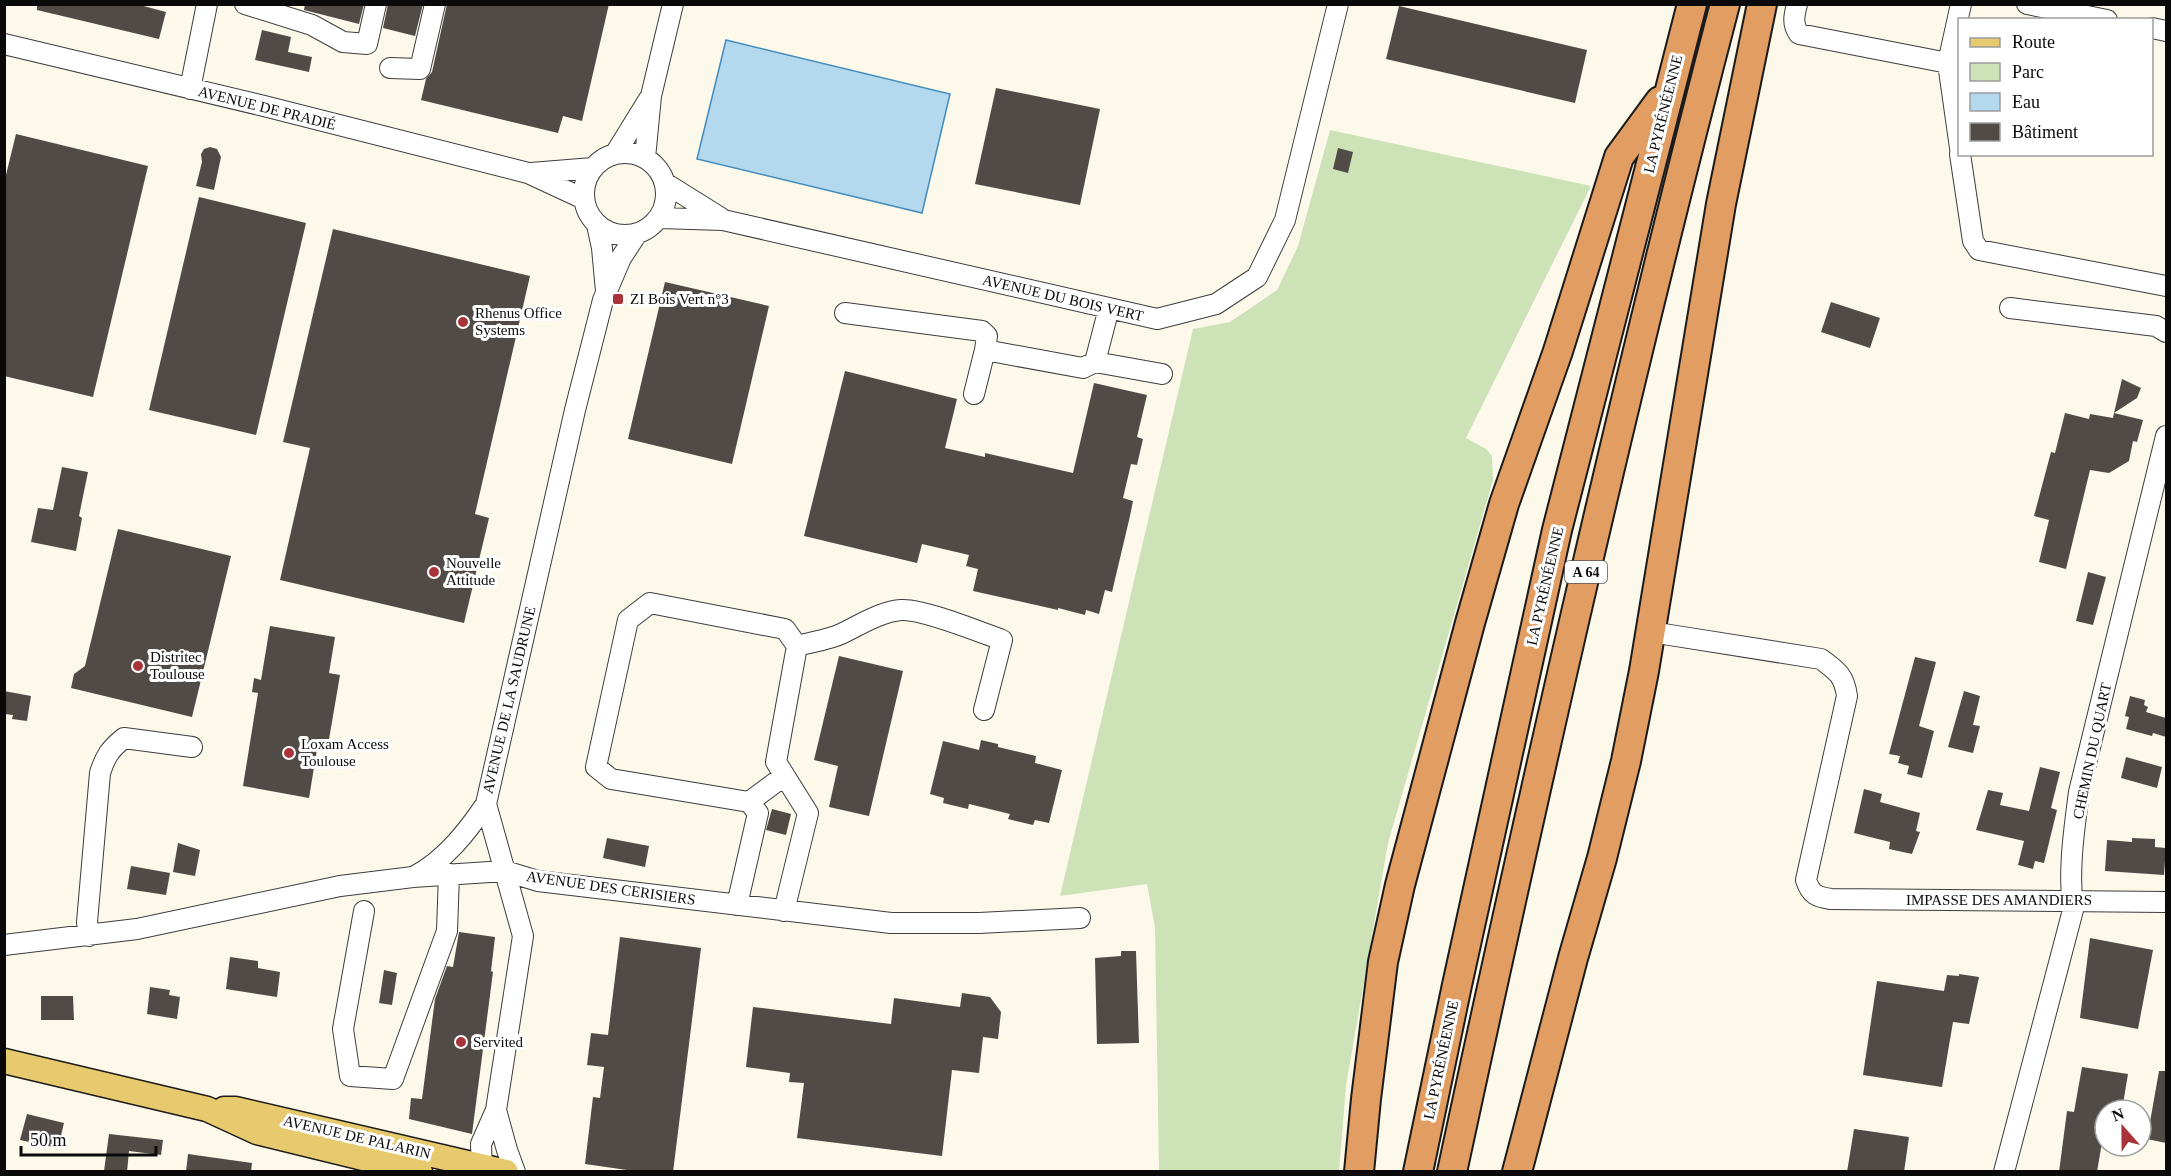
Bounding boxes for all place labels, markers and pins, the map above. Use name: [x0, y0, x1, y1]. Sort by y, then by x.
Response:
place label: ZI Bois Vert n°3: [630, 291, 729, 307]
marker: ZI Bois Vert n°3: [611, 292, 625, 306]
place label: Rhenus Office Systems: [475, 305, 562, 338]
marker: Rhenus Office Systems: [456, 315, 470, 329]
place label: Nouvelle Attitude: [446, 555, 501, 588]
marker: Nouvelle Attitude: [427, 565, 441, 579]
place label: Distritec Toulouse: [150, 649, 205, 682]
marker: Distritec Toulouse: [131, 659, 145, 673]
place label: Loxam Access Toulouse: [301, 736, 389, 769]
marker: Loxam Access Toulouse: [282, 746, 296, 760]
place label: Servited: [473, 1034, 523, 1050]
marker: Servited: [454, 1035, 468, 1049]

